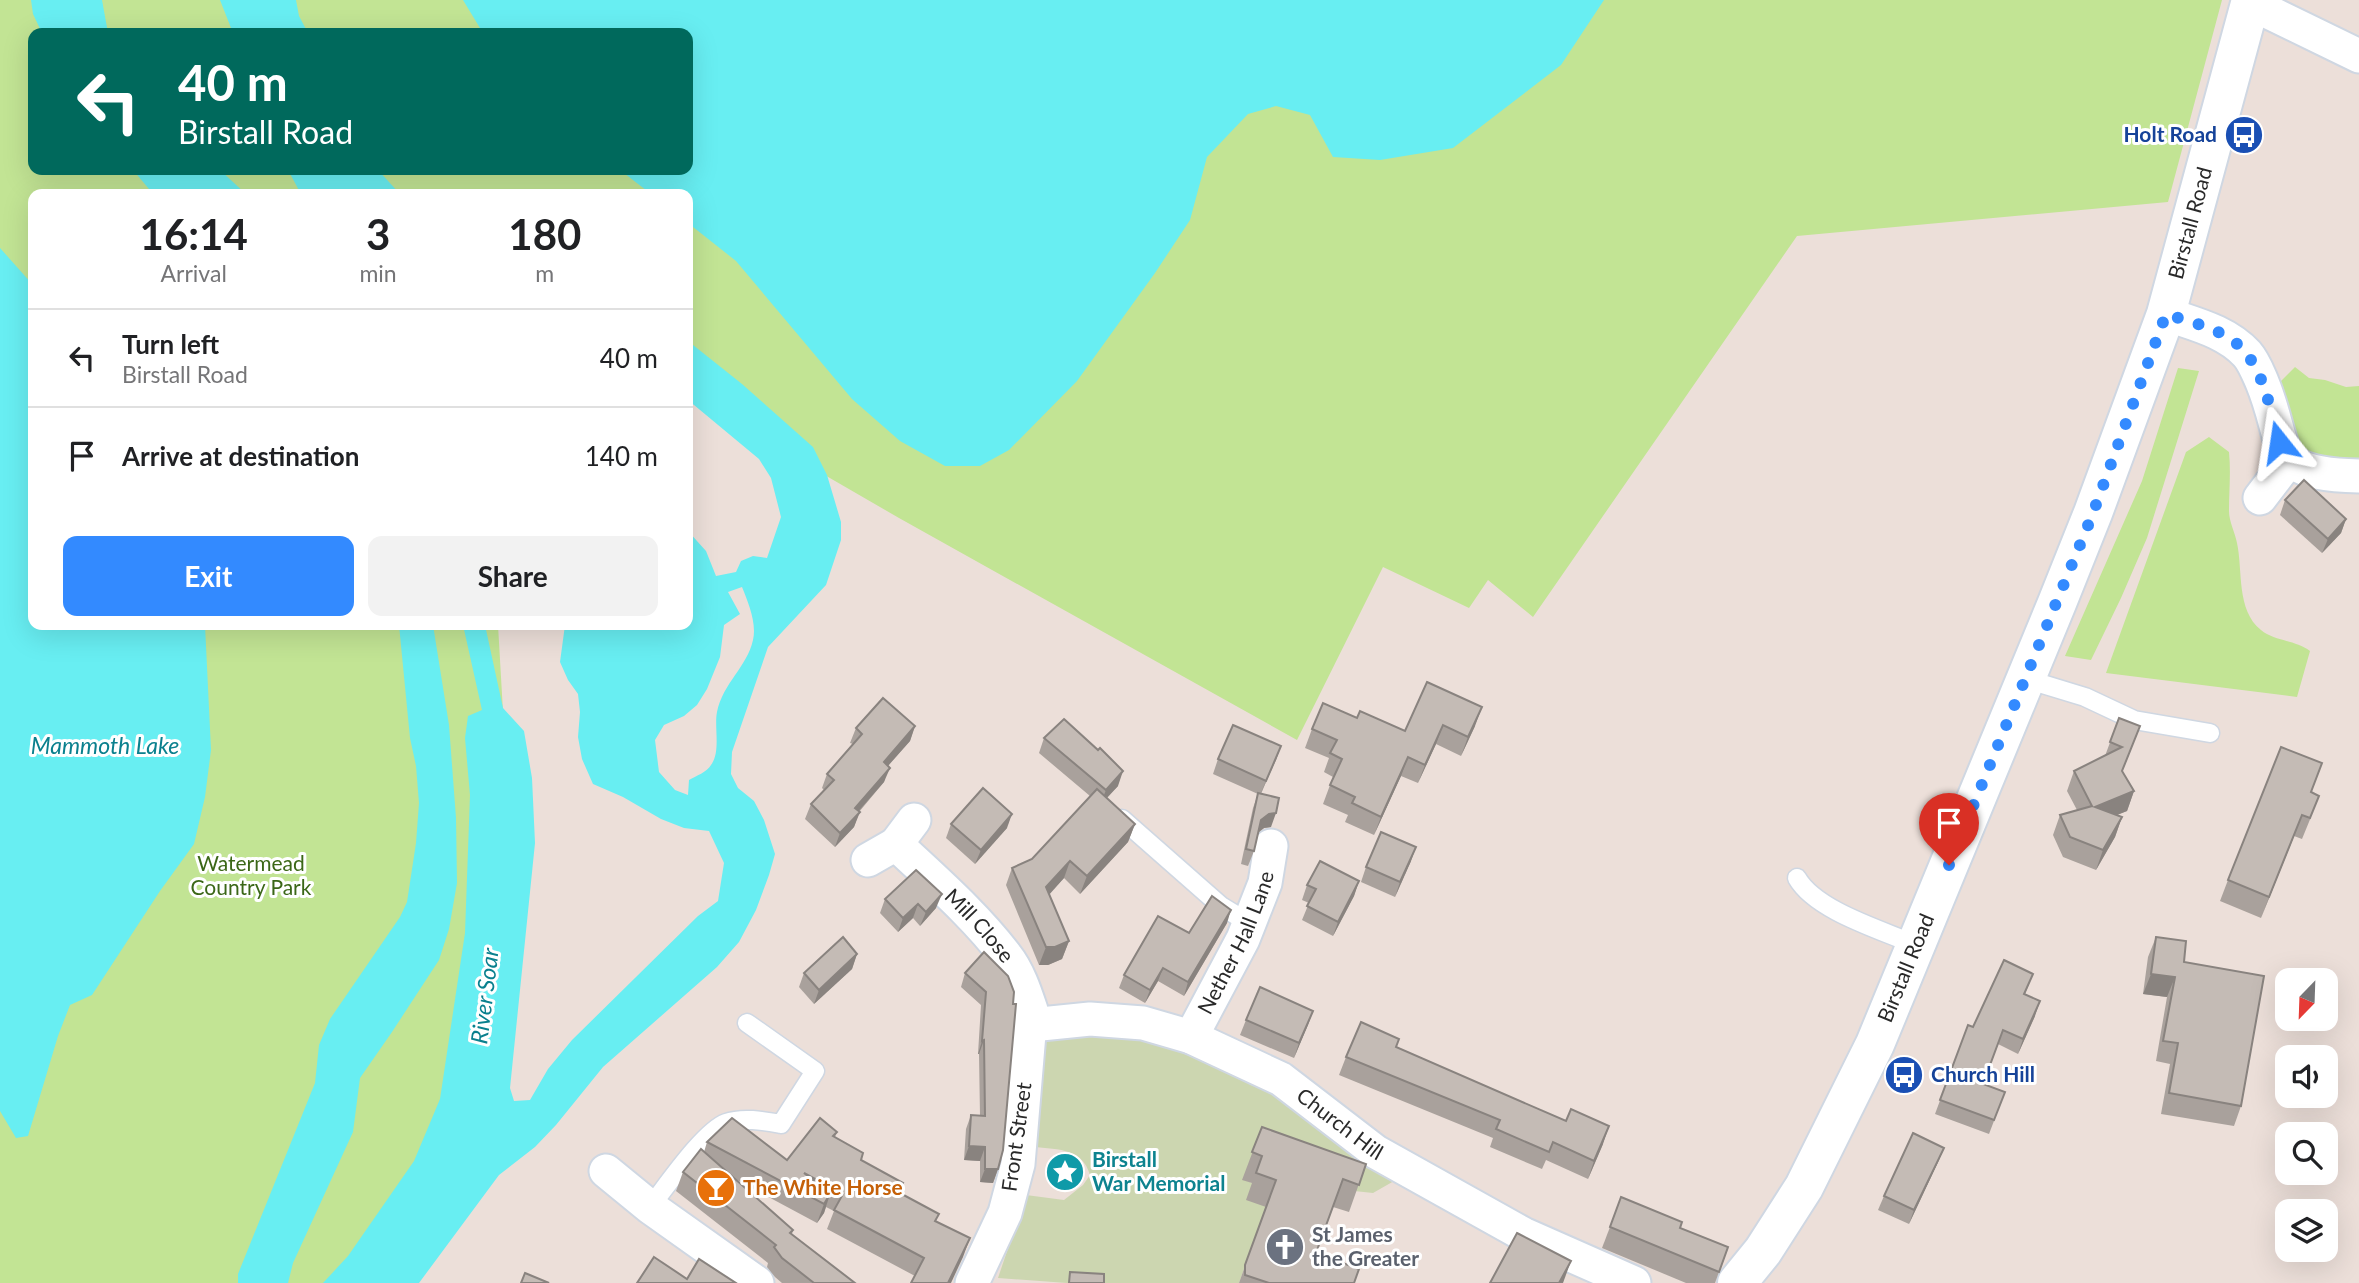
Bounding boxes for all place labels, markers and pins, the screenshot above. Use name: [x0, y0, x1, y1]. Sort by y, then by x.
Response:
bus stop icon: Holt Road: [2223, 114, 2265, 156]
place label: Holt Road: [2124, 121, 2217, 146]
pin: [1919, 793, 1979, 865]
bus stop icon: Church Hill: [1883, 1054, 1925, 1096]
place label: Church Hill: [1931, 1061, 2035, 1086]
place label: Birstall War Memorial: [1092, 1146, 1225, 1195]
place icon: Birstall War Memorial: [1044, 1151, 1086, 1193]
bar icon: The White Horse: [695, 1167, 737, 1209]
place label: The White Horse: [743, 1174, 903, 1199]
place label: St James the Greater: [1312, 1221, 1419, 1270]
church icon: St James the Greater: [1264, 1226, 1306, 1268]

